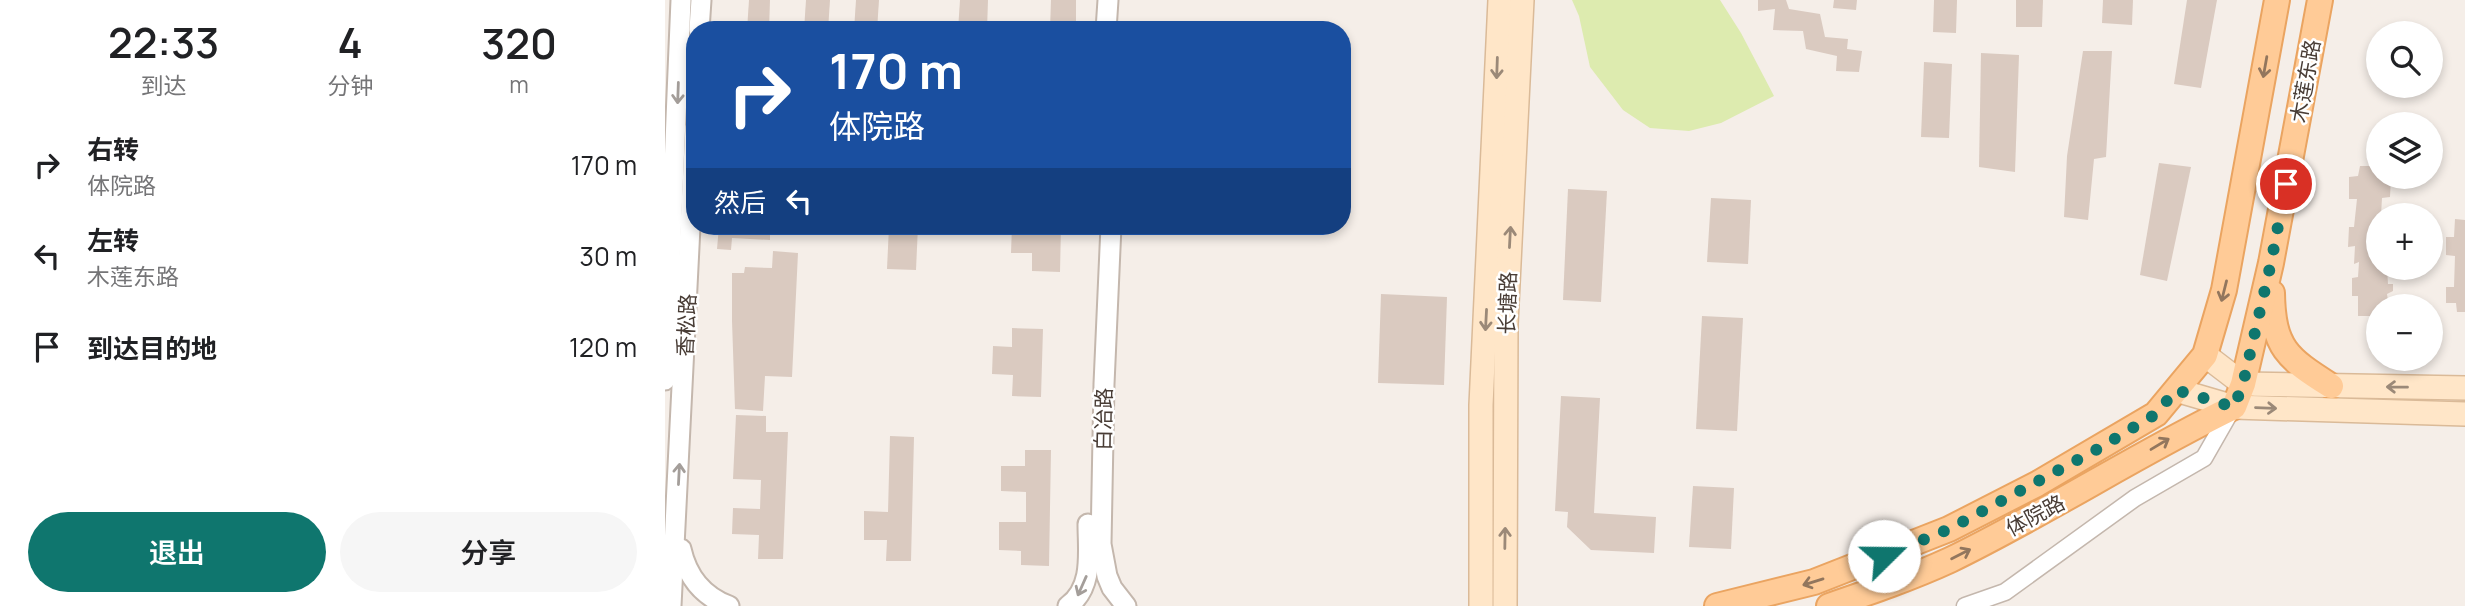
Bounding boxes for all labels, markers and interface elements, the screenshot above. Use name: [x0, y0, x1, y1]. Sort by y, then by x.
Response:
text: 22:33: [108, 13, 219, 71]
text: 4: [338, 13, 363, 71]
text: 320: [481, 14, 557, 72]
map controls: [2366, 21, 2443, 371]
button: search: [2366, 21, 2443, 98]
text: 170 m: [829, 37, 963, 104]
street label: 木莲东路: [2284, 37, 2326, 125]
icon: right: [714, 49, 805, 140]
one-way arrow: [2258, 55, 2271, 78]
one-way arrow: [1490, 56, 1503, 79]
text: m: [509, 68, 529, 100]
text: 到达: [141, 69, 187, 101]
text: 分钟: [327, 69, 373, 101]
one-way arrow: [671, 81, 685, 104]
text: 体院路: [829, 104, 925, 148]
button: layers: [2366, 112, 2443, 189]
text: 右转: [87, 131, 139, 167]
icon: right: [28, 146, 66, 184]
text: 170 m: [571, 147, 637, 183]
pin: [2256, 154, 2316, 214]
icon: arrive: [2267, 165, 2305, 203]
text: 体院路: [87, 169, 156, 201]
icon: left: [780, 182, 818, 220]
text: 然后: [714, 184, 766, 220]
button: +: [2366, 203, 2443, 280]
text: 左转: [87, 222, 139, 258]
one-way arrow: [1503, 226, 1516, 249]
icon: left: [28, 237, 66, 275]
text: 30 m: [580, 238, 637, 274]
text: 木莲东路: [87, 260, 179, 292]
street label: 长塘路: [1492, 271, 1522, 335]
one-way arrow: [2217, 279, 2230, 302]
street label: 香松路: [670, 293, 702, 357]
button: −: [2366, 294, 2443, 371]
one-way arrow: [1479, 308, 1492, 331]
icon: arrive: [28, 328, 66, 366]
text: 120 m: [569, 329, 637, 365]
text: 到达目的地: [87, 330, 217, 366]
one-way arrow: [2386, 380, 2409, 394]
street label: 白冶路: [1088, 387, 1118, 451]
one-way arrow: [2254, 402, 2277, 415]
one-way arrow: [2149, 437, 2170, 450]
one-way arrow: [672, 462, 685, 485]
street label: 体院路: [2001, 488, 2069, 542]
button: 退出: [28, 512, 326, 592]
button: 分享: [340, 512, 637, 592]
position arrow: [1847, 519, 1921, 593]
one-way arrow: [1498, 527, 1512, 550]
one-way arrow: [1950, 547, 1971, 560]
one-way arrow: [1075, 575, 1088, 597]
one-way arrow: [1802, 577, 1824, 589]

